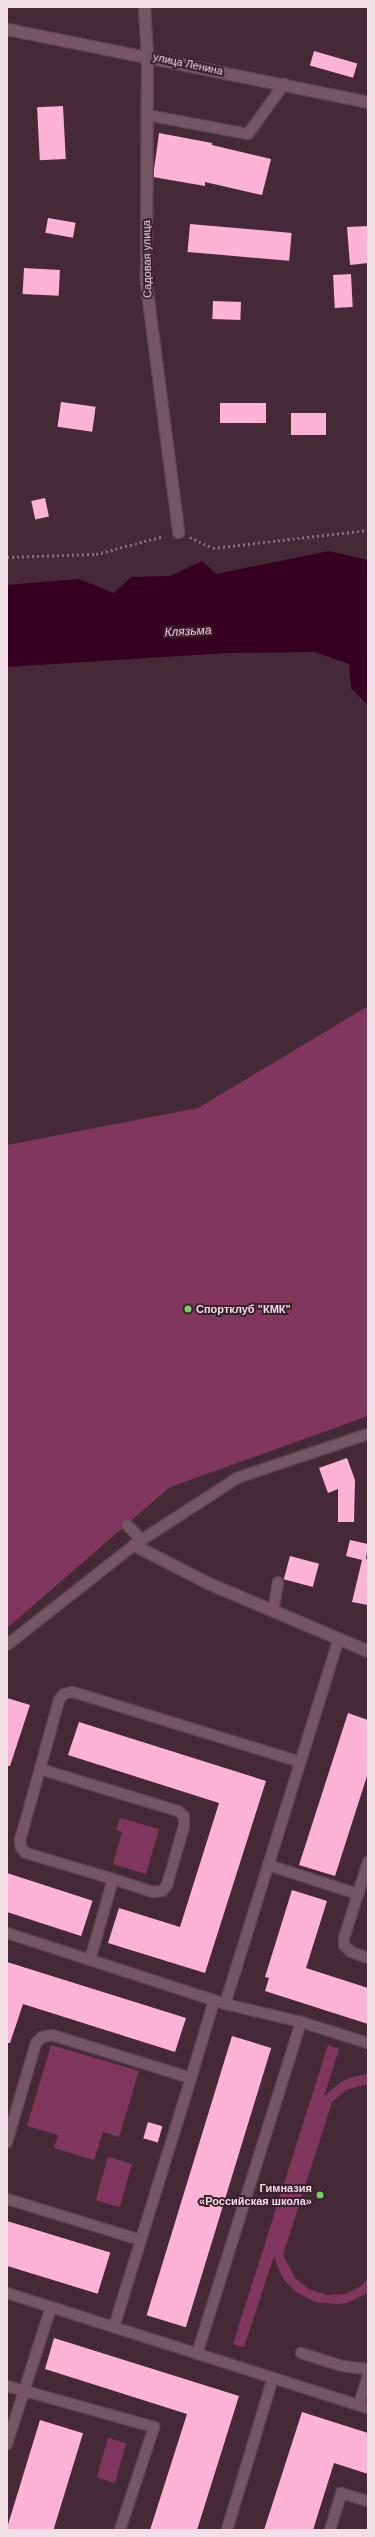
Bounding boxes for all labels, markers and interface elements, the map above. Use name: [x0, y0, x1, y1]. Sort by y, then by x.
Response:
street label: улица Ленина: [152, 50, 224, 78]
street label: Садовая улица: [140, 220, 154, 298]
water label: Клязьма: [164, 624, 212, 640]
place label: Спортклуб "КМК": [196, 1302, 291, 1316]
marker: Спортклуб "КМК": [183, 1304, 193, 1314]
place label: Гимназия «Российская школа»: [199, 2182, 312, 2208]
marker: Гимназия «Российская школа»: [315, 2190, 325, 2200]

